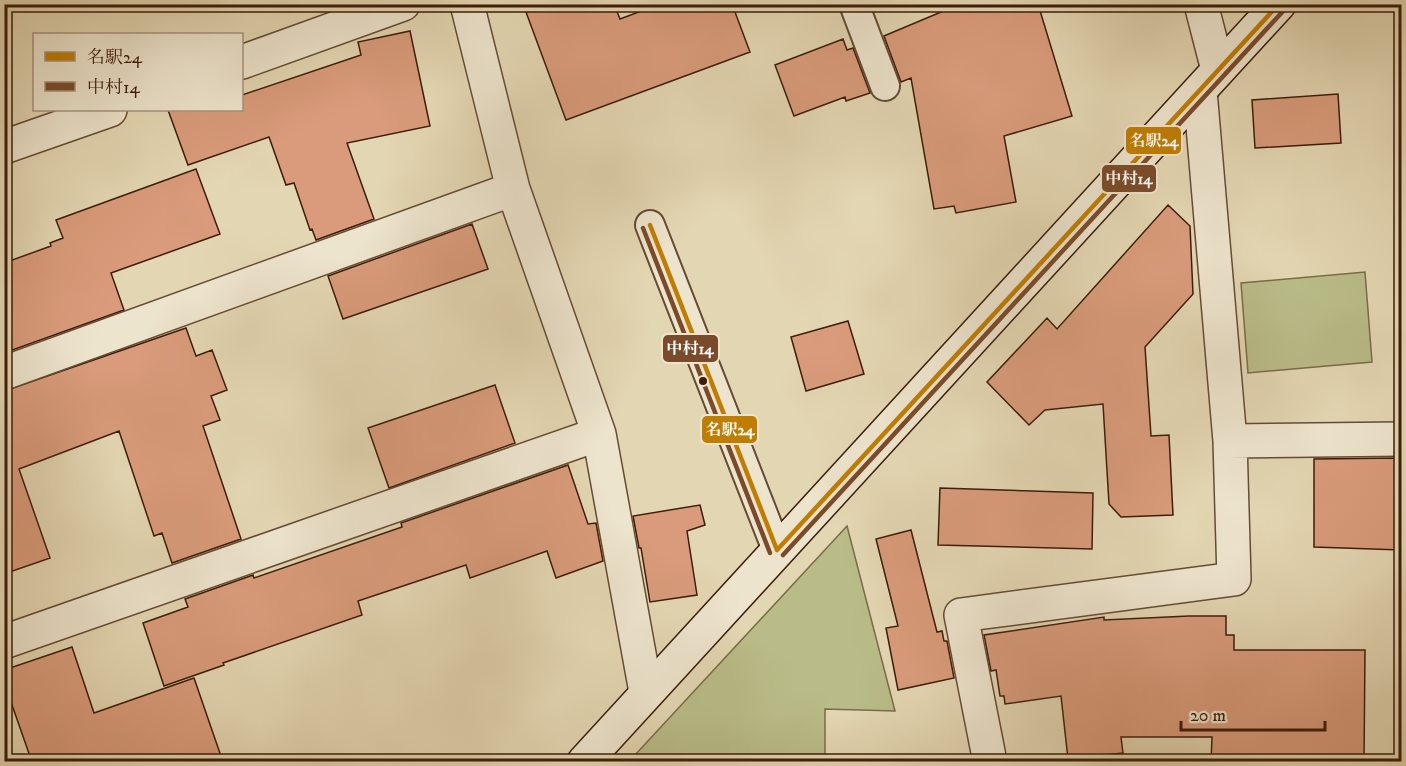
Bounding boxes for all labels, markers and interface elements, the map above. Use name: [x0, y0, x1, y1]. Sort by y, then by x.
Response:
legend: [33, 33, 243, 111]
text: 名駅24: [87, 47, 143, 69]
text: 中村14: [87, 77, 141, 99]
line badge: 名駅24: [1125, 126, 1182, 155]
text: 名駅24: [1129, 131, 1179, 151]
line badge: 中村14: [1101, 164, 1157, 193]
text: 中村14: [1105, 169, 1153, 189]
line badge: 中村14: [662, 334, 719, 363]
text: 中村14: [666, 339, 714, 359]
unlabelled marker: [697, 375, 709, 387]
line badge: 名駅24: [701, 415, 758, 444]
text: 名駅24: [705, 420, 755, 440]
scale bar: [1181, 694, 1325, 732]
text: 20 m: [1190, 705, 1226, 727]

